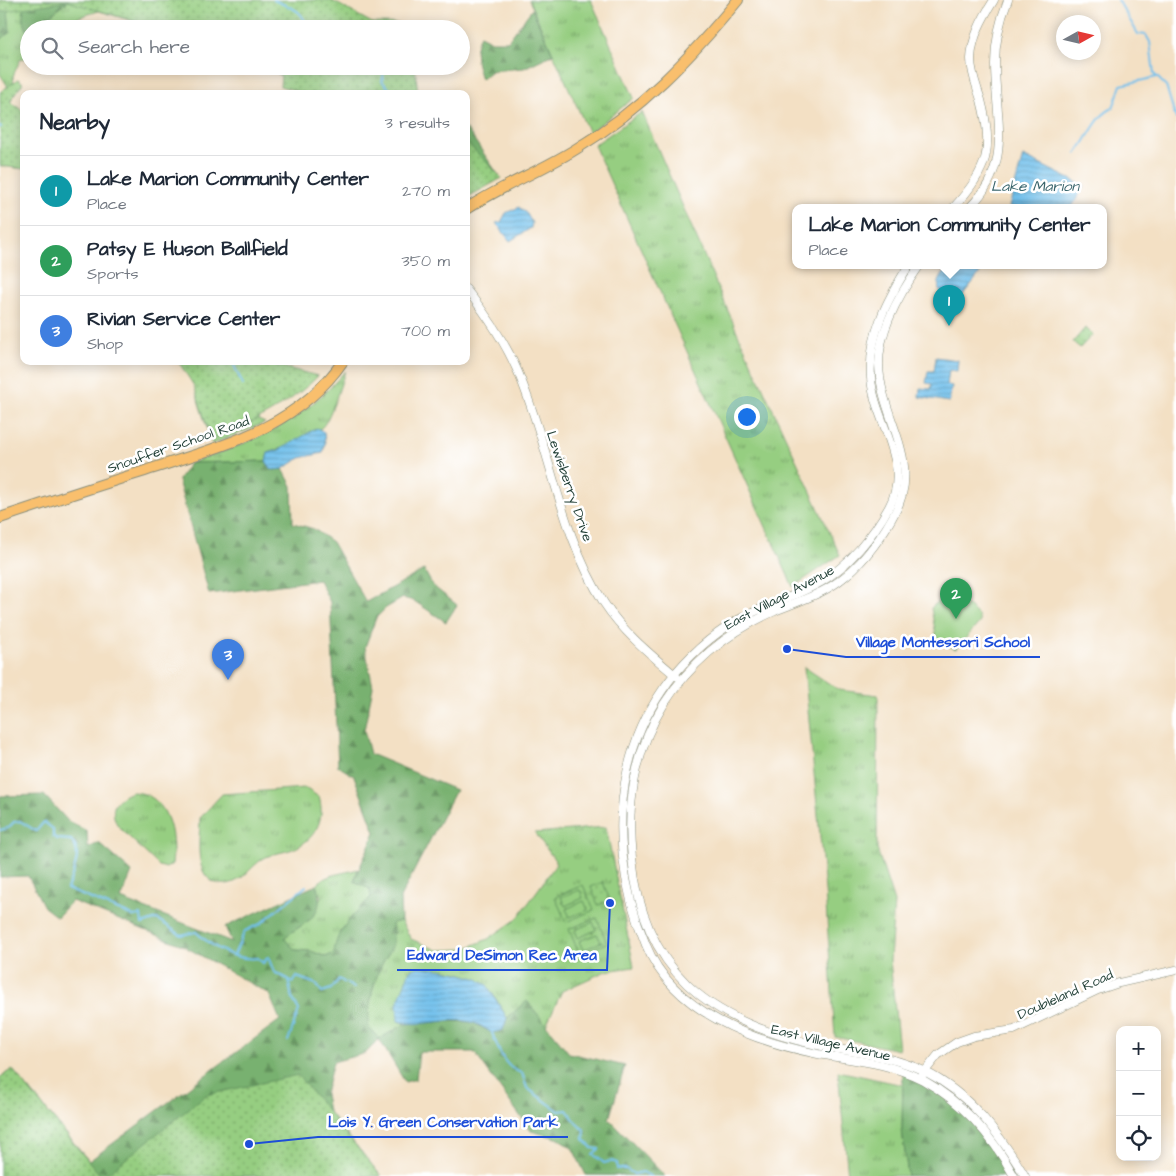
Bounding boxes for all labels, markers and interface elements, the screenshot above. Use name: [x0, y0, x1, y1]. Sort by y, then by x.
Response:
north arrow: [1056, 15, 1101, 60]
search box: [20, 20, 470, 75]
icon: search: [38, 34, 66, 62]
text: Search here: [78, 34, 190, 61]
text: Nearby: [40, 108, 110, 137]
text: 3 results: [385, 112, 450, 134]
text: Lake Marion Community Center: [87, 166, 369, 193]
water label: Lake Marion: [991, 176, 1080, 197]
text: 1: [55, 180, 57, 202]
text: 270 m: [402, 180, 450, 202]
text: Place: [87, 193, 127, 215]
popup: [792, 204, 1107, 269]
text: Lake Marion Community Center: [808, 212, 1091, 239]
text: Patsy E Huson Ballfield: [87, 236, 288, 263]
text: Place: [808, 239, 848, 261]
text: 2: [51, 250, 61, 272]
text: 350 m: [402, 250, 450, 272]
text: Sports: [87, 263, 139, 285]
pin: 1: [933, 285, 965, 326]
text: Rivian Service Center: [87, 306, 280, 333]
text: 3: [52, 320, 60, 342]
text: 700 m: [401, 320, 450, 342]
text: Shop: [87, 333, 123, 355]
your location: [734, 404, 760, 430]
street label: Snouffer School Road: [105, 411, 252, 479]
street label: Lewisberry Drive: [541, 428, 597, 545]
street label: East Village Avenue: [721, 560, 838, 635]
pin: 2: [940, 578, 972, 619]
callout: Village Montessori School: [846, 627, 1040, 657]
text: Village Montessori School: [855, 632, 1031, 655]
pin: 3: [212, 639, 244, 680]
callout: Edward DeSimon Rec Area: [397, 940, 607, 970]
text: Edward DeSimon Rec Area: [407, 945, 597, 966]
street label: Doubleland Road: [1014, 965, 1117, 1025]
street label: East Village Avenue: [769, 1020, 893, 1067]
map controls: [1116, 1026, 1161, 1161]
button: +: [1116, 1026, 1161, 1071]
button: −: [1116, 1071, 1161, 1116]
callout: Lois Y. Green Conservation Park: [318, 1107, 568, 1137]
text: Lois Y. Green Conservation Park: [328, 1112, 559, 1133]
button: locate: [1116, 1116, 1161, 1161]

